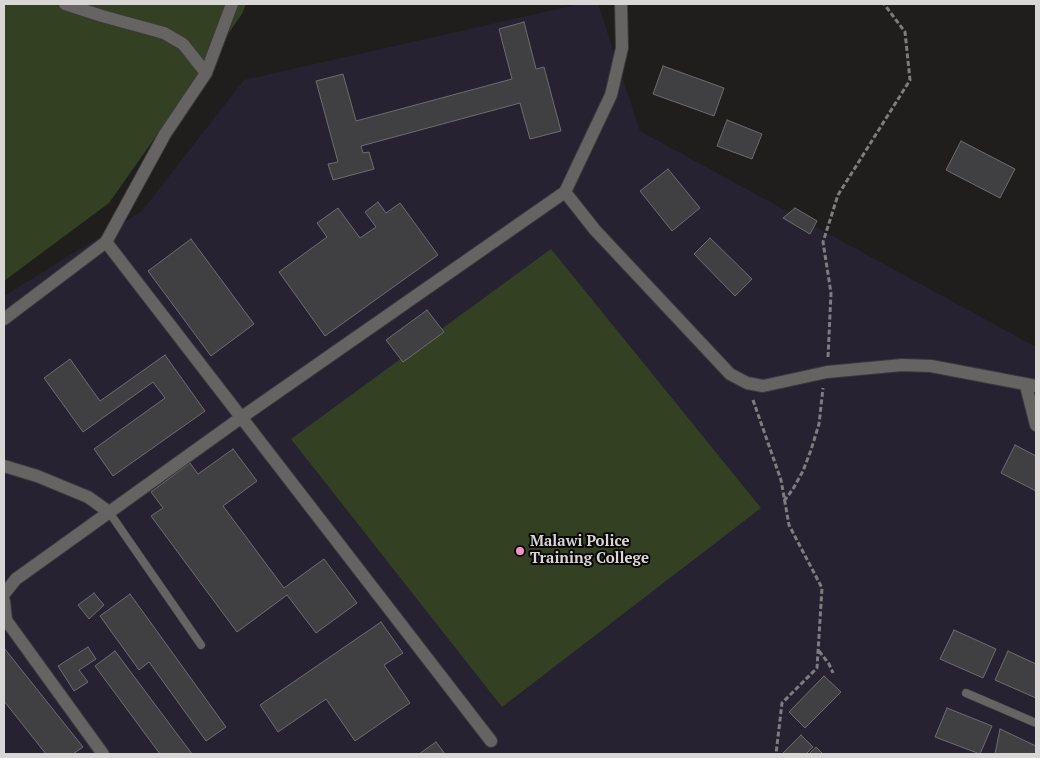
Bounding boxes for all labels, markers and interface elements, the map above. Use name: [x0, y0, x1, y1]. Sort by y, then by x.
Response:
place label: Malawi Police Training College: [530, 533, 649, 568]
marker: Malawi Police Training College: [514, 545, 526, 557]

